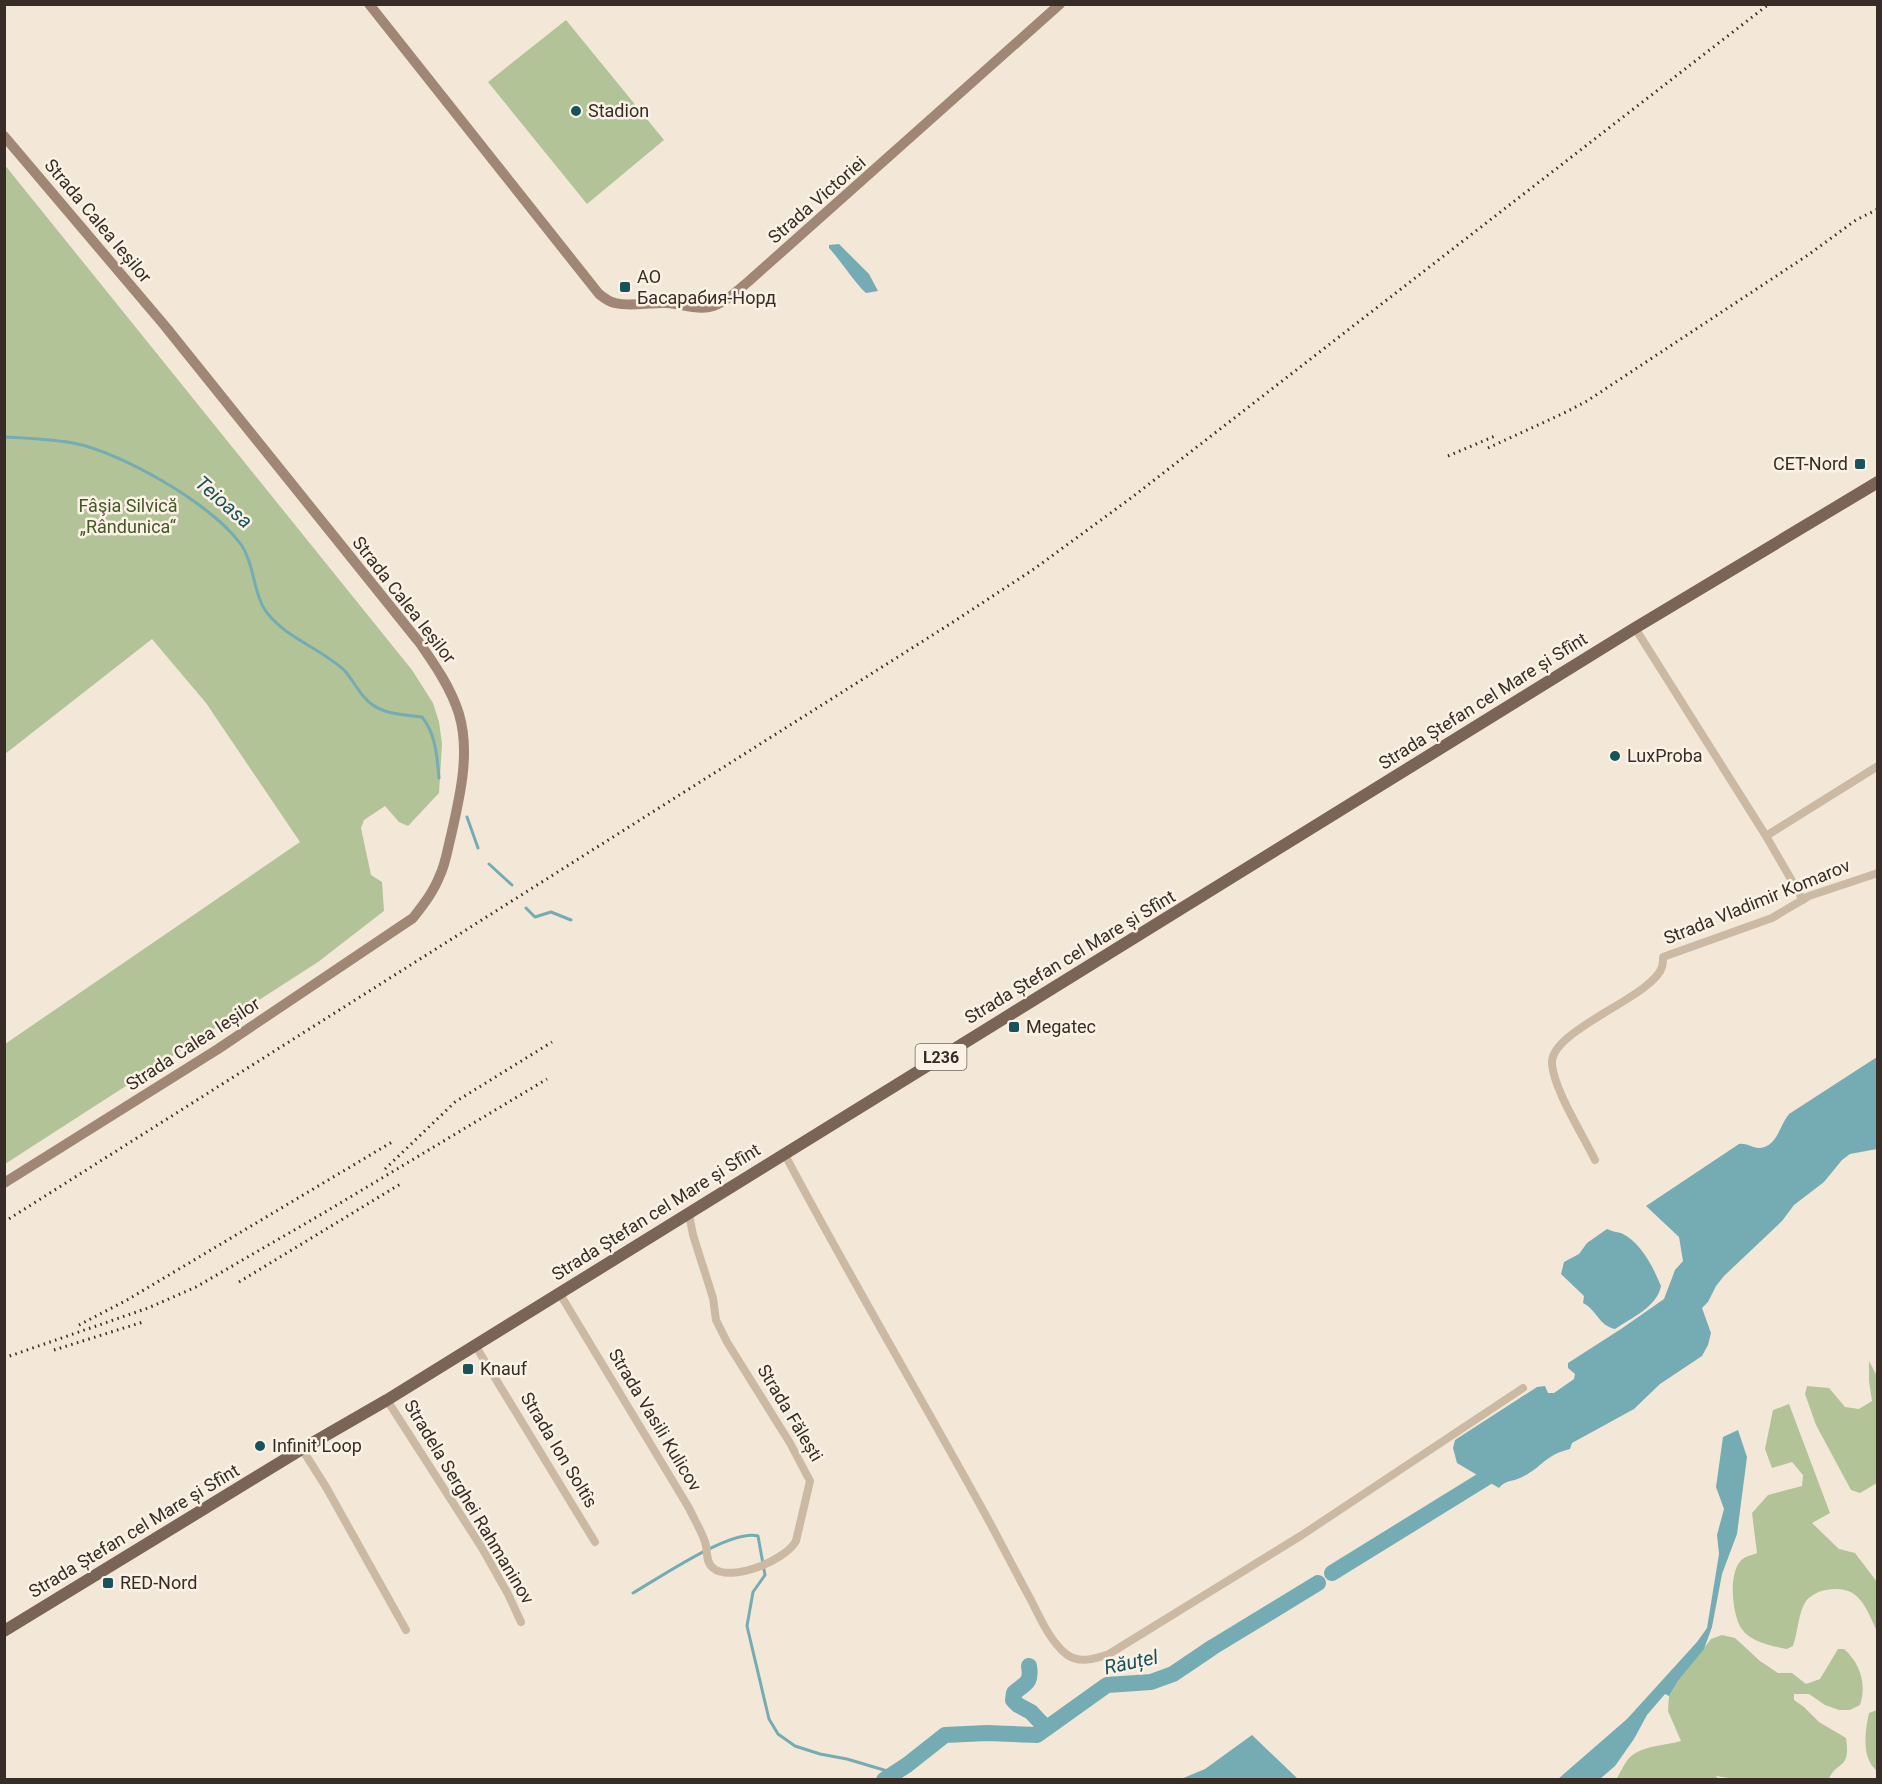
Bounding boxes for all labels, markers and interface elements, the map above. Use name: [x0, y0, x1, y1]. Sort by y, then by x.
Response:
place label: Stadion: [588, 100, 649, 121]
marker: Stadion: [569, 104, 583, 118]
street label: Strada Victoriei: [764, 152, 870, 248]
street label: Strada Calea Ieșilor: [40, 155, 156, 287]
place label: АО Басарабия-Норд: [637, 266, 776, 308]
marker: АО Басарабия-Норд: [618, 280, 632, 294]
place label: CET-Nord: [1773, 453, 1848, 474]
marker: CET-Nord: [1853, 457, 1867, 471]
water label: Teioasa: [191, 471, 257, 533]
park label: Fâşia Silvică „Rândunica“: [78, 495, 178, 537]
street label: Strada Calea Ieșilor: [348, 532, 460, 668]
street label: Strada Ștefan cel Mare și Sfînt: [1375, 628, 1591, 774]
place label: LuxProba: [1627, 745, 1703, 766]
marker: LuxProba: [1608, 749, 1622, 763]
street label: Strada Vladimir Komarov: [1661, 854, 1853, 949]
street label: Strada Ștefan cel Mare și Sfînt: [961, 885, 1179, 1029]
street label: Strada Calea Ieșilor: [122, 993, 264, 1095]
place label: Megatec: [1026, 1016, 1096, 1037]
marker: Megatec: [1007, 1020, 1021, 1034]
road number: L236: [916, 1044, 966, 1070]
street label: Strada Ștefan cel Mare și Sfînt: [548, 1139, 764, 1285]
street label: Strada Vasili Kulicov: [605, 1345, 706, 1495]
place label: Knauf: [480, 1358, 528, 1379]
street label: Strada Fălești: [752, 1360, 828, 1466]
marker: Knauf: [461, 1362, 475, 1376]
street label: Strada Ion Soltîs: [517, 1388, 602, 1511]
street label: Stradela Serghei Rahmaninov: [400, 1396, 539, 1608]
place label: Infinit Loop: [272, 1435, 362, 1456]
marker: Infinit Loop: [253, 1439, 267, 1453]
street label: Strada Ștefan cel Mare și Sfînt: [25, 1459, 243, 1603]
place label: RED-Nord: [120, 1572, 197, 1593]
marker: RED-Nord: [101, 1576, 115, 1590]
water label: Răuțel: [1102, 1645, 1160, 1679]

